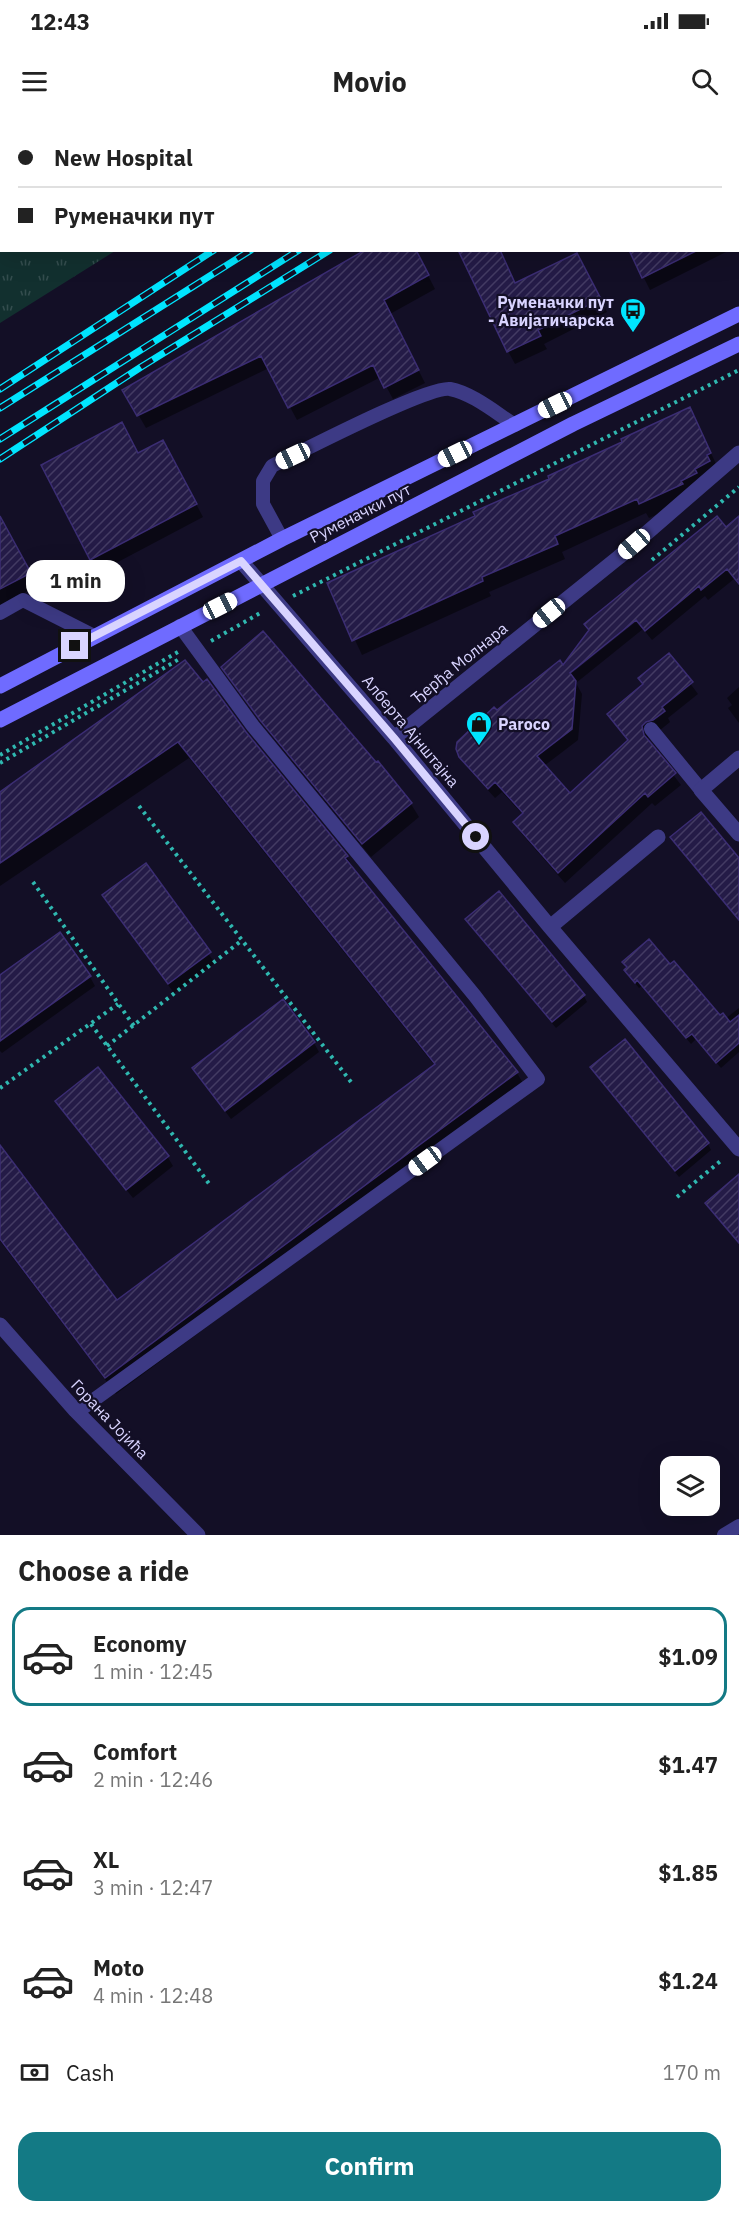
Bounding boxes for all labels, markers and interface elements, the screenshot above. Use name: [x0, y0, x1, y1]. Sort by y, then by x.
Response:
text: 12:43: [30, 7, 90, 36]
text: Movio: [332, 64, 407, 99]
icon: menu: [18, 65, 51, 98]
icon: search: [688, 65, 721, 98]
text: New Hospital: [54, 143, 193, 172]
text: Руменачки пут: [54, 201, 215, 230]
place label: Руменачки пут - Авијатичарска: [488, 292, 614, 330]
bus stop icon: Руменачки пут - Авијатичарска: [618, 296, 648, 334]
car: [535, 389, 575, 421]
car: [435, 438, 475, 470]
car: [273, 440, 313, 472]
street label: Руменачки пут: [306, 479, 414, 547]
car: [615, 525, 653, 563]
callout: 1 min: [26, 559, 124, 601]
text: 1 min: [49, 567, 102, 594]
car: [200, 590, 240, 622]
car: [529, 595, 569, 631]
street label: Ђерђа Молнара: [407, 618, 512, 708]
route end: [61, 632, 88, 659]
street label: Алберта Ајнштајна: [358, 671, 464, 792]
shop icon: Paroco: [464, 709, 494, 747]
place label: Paroco: [498, 714, 550, 734]
route start: [462, 823, 489, 850]
car: [405, 1143, 445, 1179]
street label: Горана Јојића: [67, 1375, 153, 1463]
map controls: [660, 1456, 720, 1516]
button: layers: [660, 1456, 720, 1516]
text: Choose a ride: [18, 1553, 189, 1588]
text: Economy: [93, 1629, 187, 1658]
icon: car: [21, 1630, 75, 1684]
text: $1.09: [658, 1642, 718, 1671]
text: 1 min · 12:45: [93, 1658, 213, 1685]
text: Comfort: [93, 1737, 177, 1766]
icon: car: [21, 1738, 75, 1792]
text: $1.47: [658, 1750, 718, 1779]
text: 2 min · 12:46: [93, 1766, 213, 1793]
text: XL: [93, 1845, 119, 1874]
icon: car: [21, 1846, 75, 1900]
text: $1.85: [658, 1858, 718, 1887]
text: 3 min · 12:47: [93, 1874, 213, 1901]
text: Moto: [93, 1953, 144, 1982]
icon: car: [21, 1954, 75, 2008]
text: $1.24: [658, 1966, 718, 1995]
text: 4 min · 12:48: [93, 1982, 213, 2009]
icon: cash: [18, 2056, 51, 2089]
text: Cash: [66, 2058, 115, 2087]
text: 170 m: [663, 2059, 721, 2086]
button: Confirm: [18, 2132, 721, 2201]

